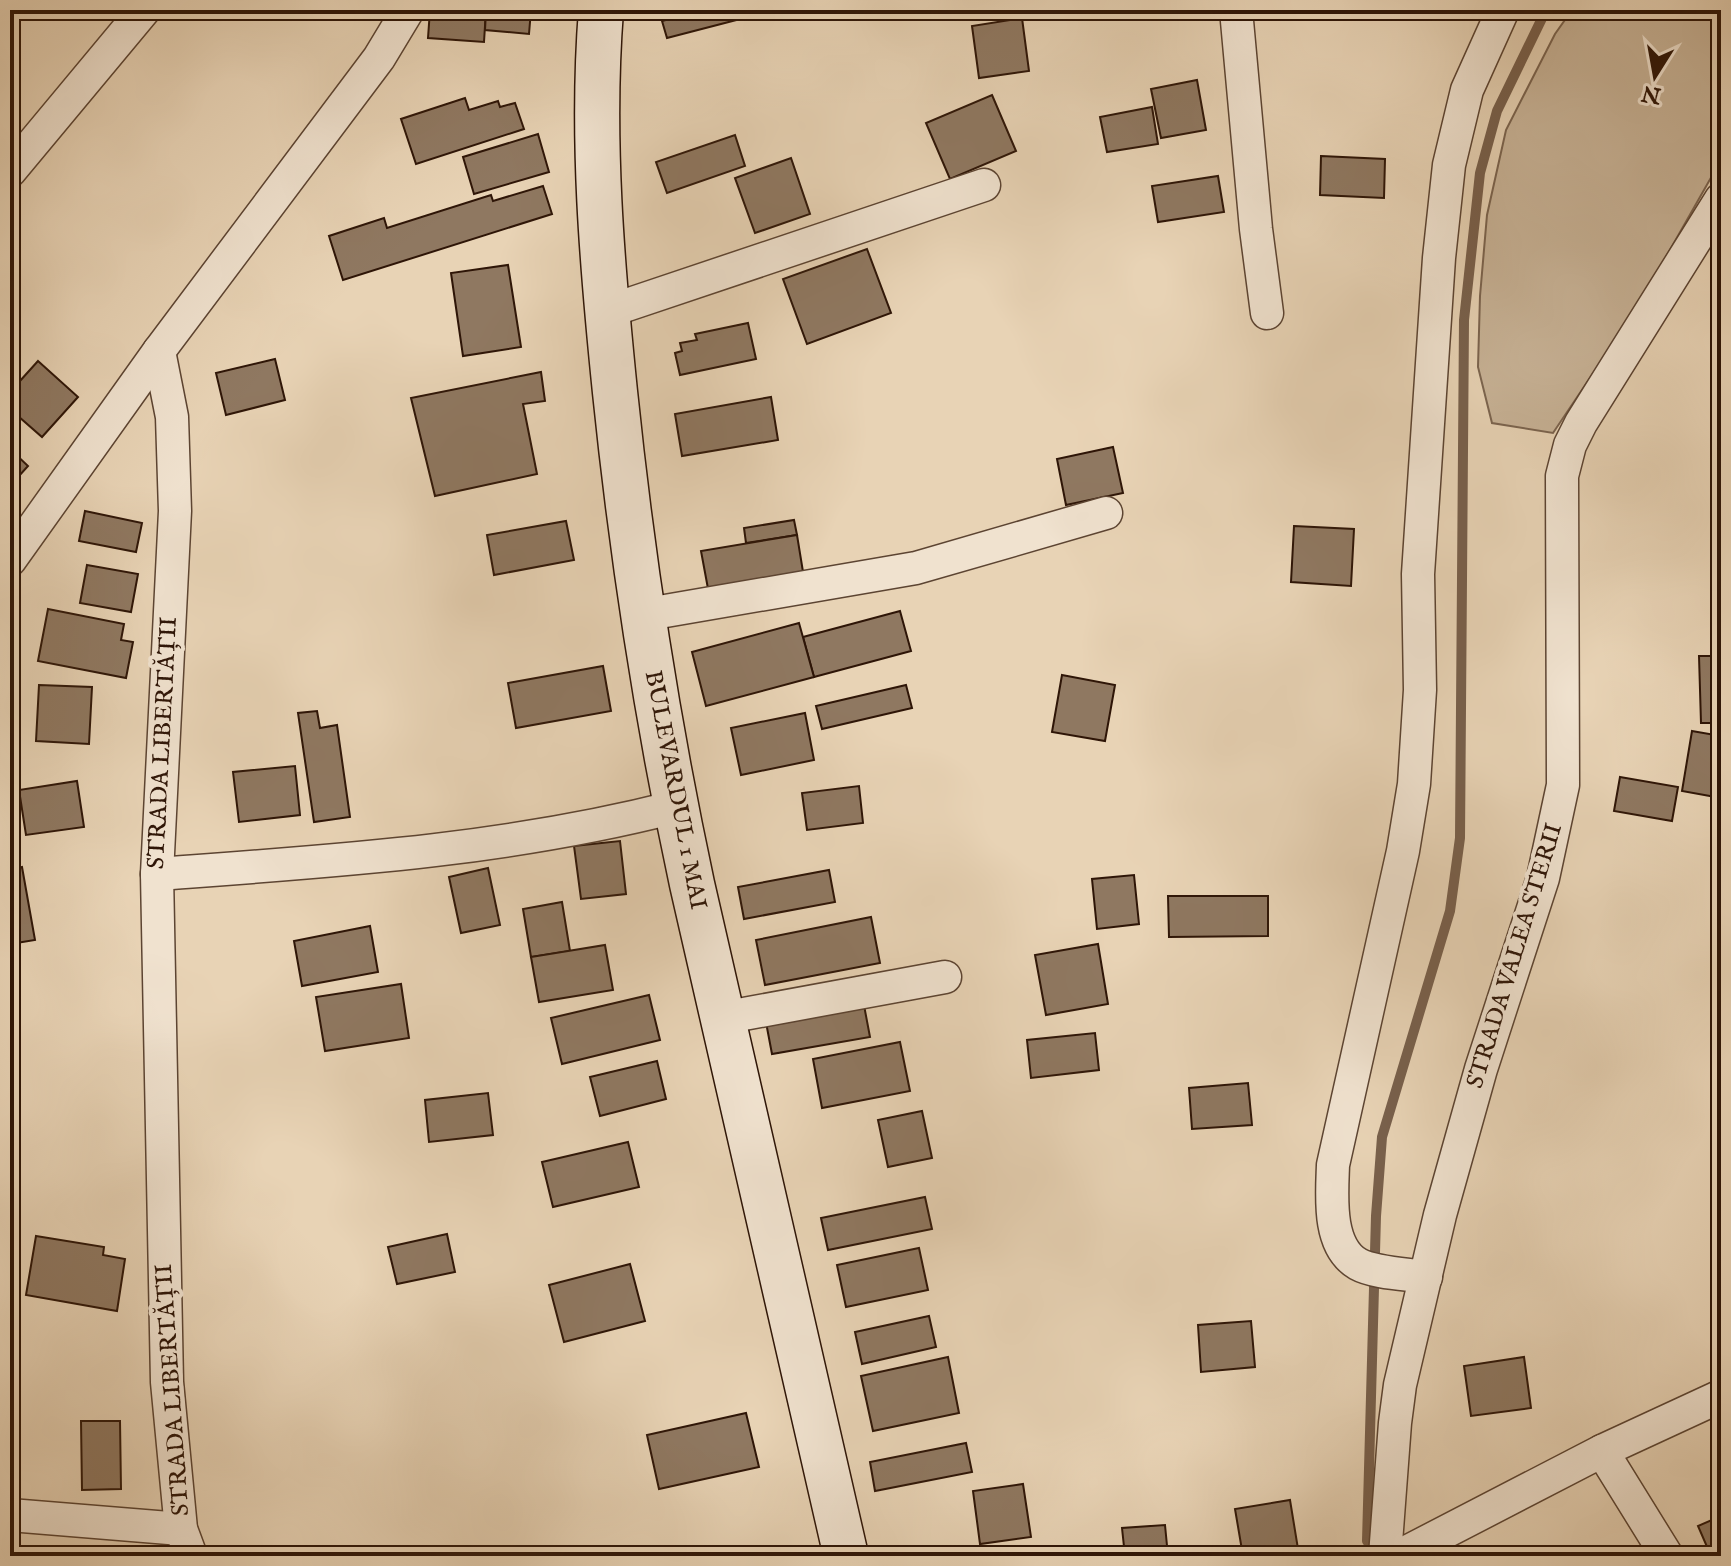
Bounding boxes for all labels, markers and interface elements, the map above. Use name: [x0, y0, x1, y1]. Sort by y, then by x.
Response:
north arrow: [1615, 36, 1695, 116]
text: N: [1640, 78, 1665, 109]
street label: STRADA LIBERTĂȚII: [141, 616, 185, 870]
street label: BULEVARDUL 1 MAI: [637, 668, 713, 912]
street label: STRADA VALEA STERII: [1460, 820, 1570, 1092]
street label: STRADA LIBERTĂȚII: [149, 1263, 197, 1517]

